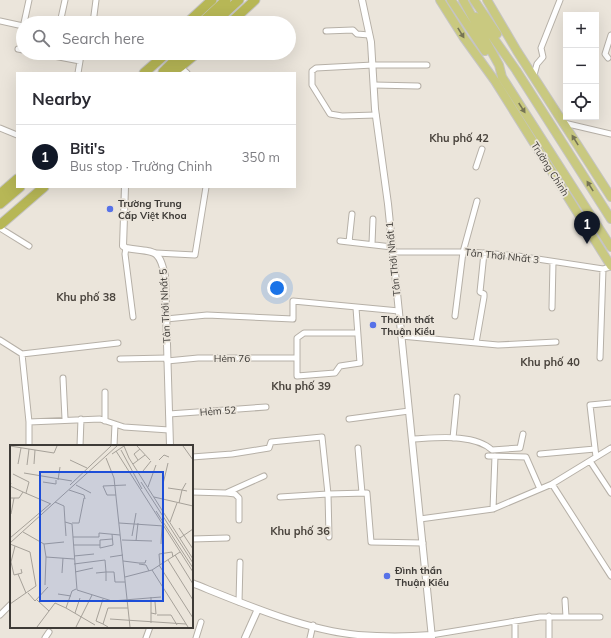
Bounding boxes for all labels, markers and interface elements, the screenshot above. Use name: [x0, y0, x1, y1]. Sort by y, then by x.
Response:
map controls: [563, 12, 599, 120]
button: +: [563, 12, 599, 48]
search box: [16, 16, 296, 60]
icon: search: [30, 27, 52, 49]
one-way arrow: [457, 28, 465, 38]
text: Search here: [62, 29, 144, 48]
button: −: [563, 48, 599, 84]
button: locate: [563, 84, 599, 120]
text: Nearby: [32, 88, 91, 109]
one-way arrow: [518, 103, 526, 113]
district label: Khu phố 42: [429, 131, 489, 145]
one-way arrow: [572, 134, 579, 146]
text: Biti's: [70, 139, 105, 158]
street label: Trường Chinh: [528, 139, 572, 199]
text: 1: [41, 149, 49, 165]
text: 350 m: [242, 149, 280, 165]
text: Bus stop · Trường Chinh: [70, 158, 212, 174]
one-way arrow: [586, 181, 594, 192]
place label: Trường Trung Cấp Việt Khoa: [118, 197, 187, 222]
marker: Trường Trung Cấp Việt Khoa: [105, 204, 115, 214]
pin: 1: [574, 211, 600, 244]
street label: Tân Thới Nhất 1: [383, 221, 403, 297]
street label: Tân Thới Nhất 3: [464, 246, 540, 266]
street label: Tân Thới Nhất 5: [157, 268, 173, 344]
your location: [267, 278, 287, 298]
district label: Khu phố 38: [56, 290, 116, 304]
place label: Thánh thất Thuận Kiều: [381, 313, 435, 338]
marker: Thánh thất Thuận Kiều: [368, 320, 378, 330]
street label: Hẻm 76: [214, 352, 250, 365]
district label: Khu phố 40: [520, 355, 580, 369]
district label: Khu phố 39: [271, 379, 331, 393]
street label: Hẻm 52: [199, 403, 237, 419]
inset map: [10, 445, 193, 628]
district label: Khu phố 36: [270, 524, 330, 538]
place label: Đình thần Thuận Kiều: [394, 564, 449, 589]
marker: Đình thần Thuận Kiều: [382, 571, 392, 581]

